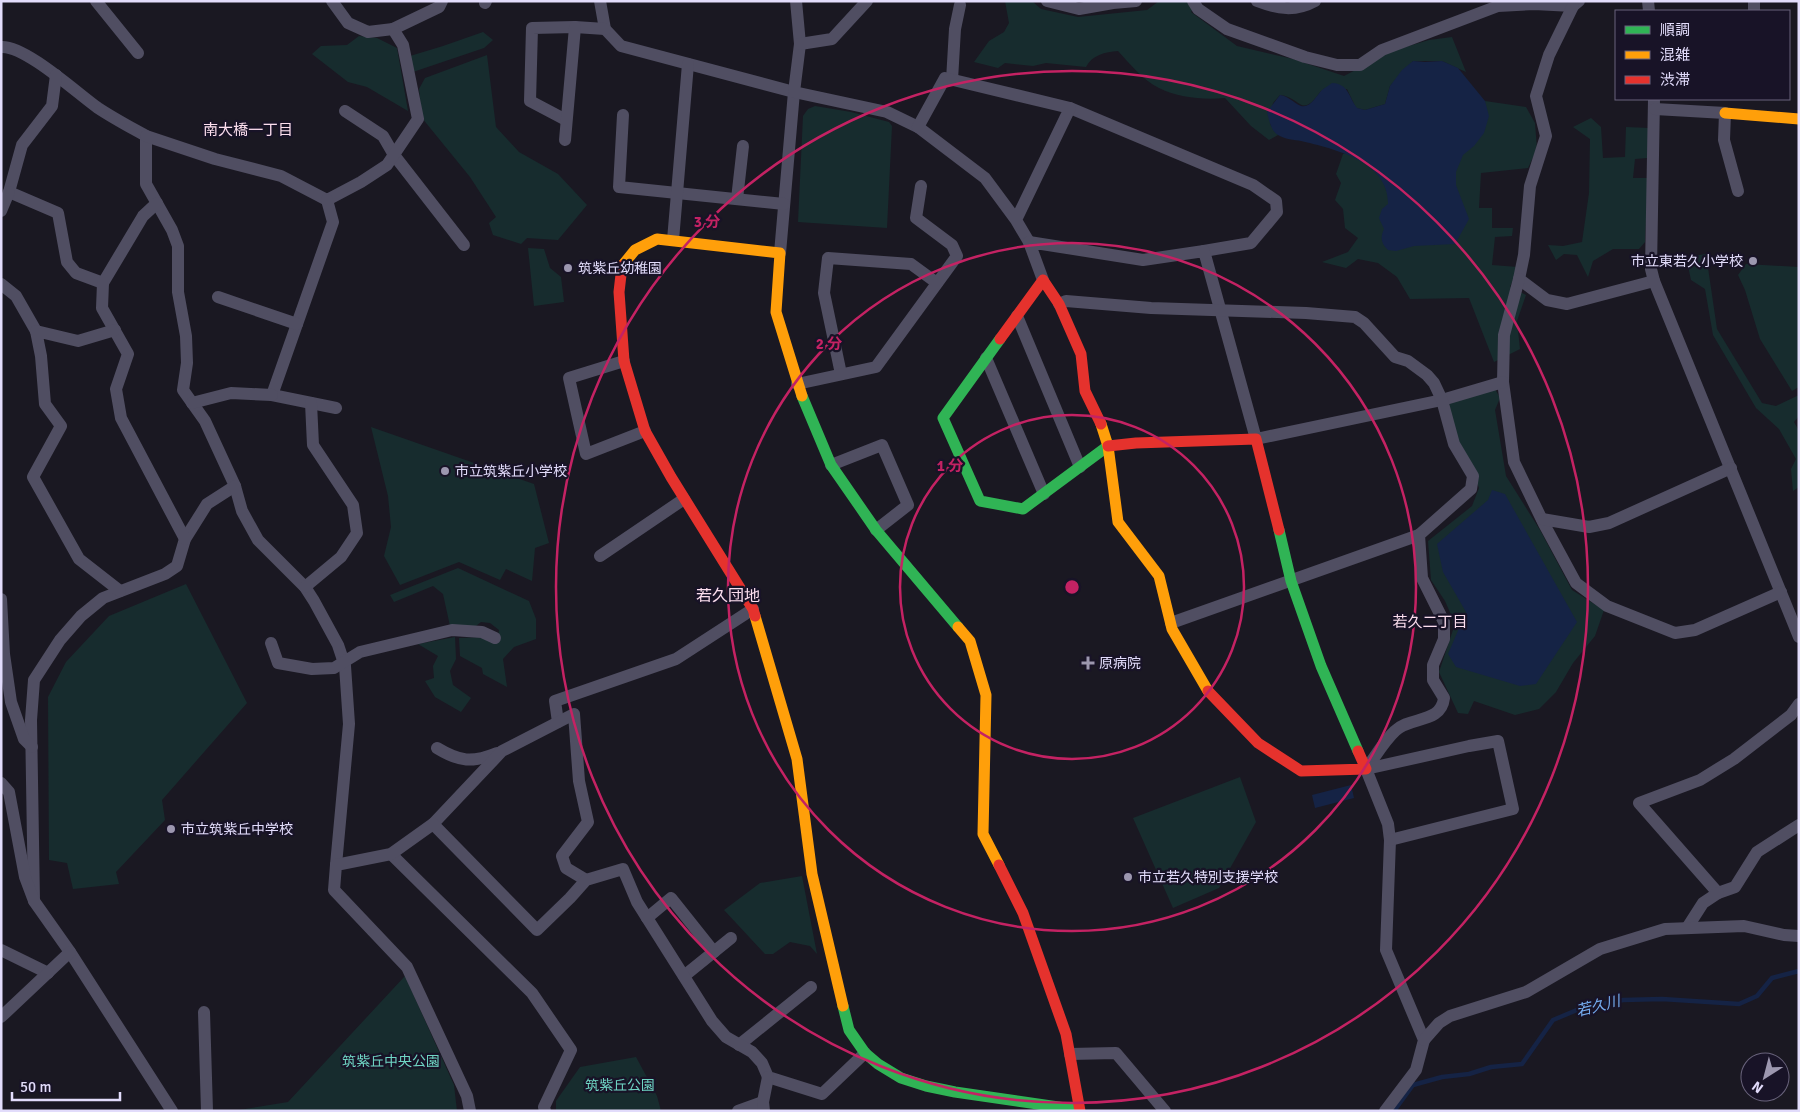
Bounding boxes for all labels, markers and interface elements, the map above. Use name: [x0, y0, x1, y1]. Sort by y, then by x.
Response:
legend: [1615, 10, 1790, 100]
text: 順調: [1660, 21, 1690, 39]
text: 混雑: [1660, 46, 1690, 64]
text: 渋滞: [1660, 71, 1690, 89]
district label: 南大橋一丁目: [203, 121, 293, 139]
text: 3 分: [694, 213, 720, 231]
place label: 市立東若久小学校: [1631, 253, 1743, 270]
marker: 市立東若久小学校: [1747, 255, 1759, 267]
place label: 筑紫丘幼稚園: [578, 260, 662, 277]
marker: 筑紫丘幼稚園: [562, 262, 574, 274]
text: 2 分: [816, 335, 842, 353]
text: 1 分: [937, 457, 963, 475]
place label: 市立筑紫丘小学校: [455, 463, 567, 480]
marker: 市立筑紫丘小学校: [439, 465, 451, 477]
centre of rings: [1063, 578, 1081, 596]
district label: 若久団地: [696, 586, 760, 606]
district label: 若久二丁目: [1392, 613, 1468, 631]
place label: 原病院: [1099, 655, 1141, 672]
marker: 原病院: [1081, 656, 1095, 670]
place label: 市立筑紫丘中学校: [181, 821, 293, 838]
marker: 市立筑紫丘中学校: [165, 823, 177, 835]
place label: 市立若久特別支援学校: [1138, 869, 1278, 886]
marker: 市立若久特別支援学校: [1122, 871, 1134, 883]
water label: 若久川: [1574, 991, 1624, 1020]
north arrow: [1740, 1052, 1790, 1102]
park label: 筑紫丘中央公園: [342, 1053, 440, 1070]
scale bar: [12, 1070, 120, 1102]
park label: 筑紫丘公園: [585, 1077, 655, 1094]
text: N: [1749, 1077, 1767, 1097]
text: 50 m: [20, 1078, 51, 1096]

